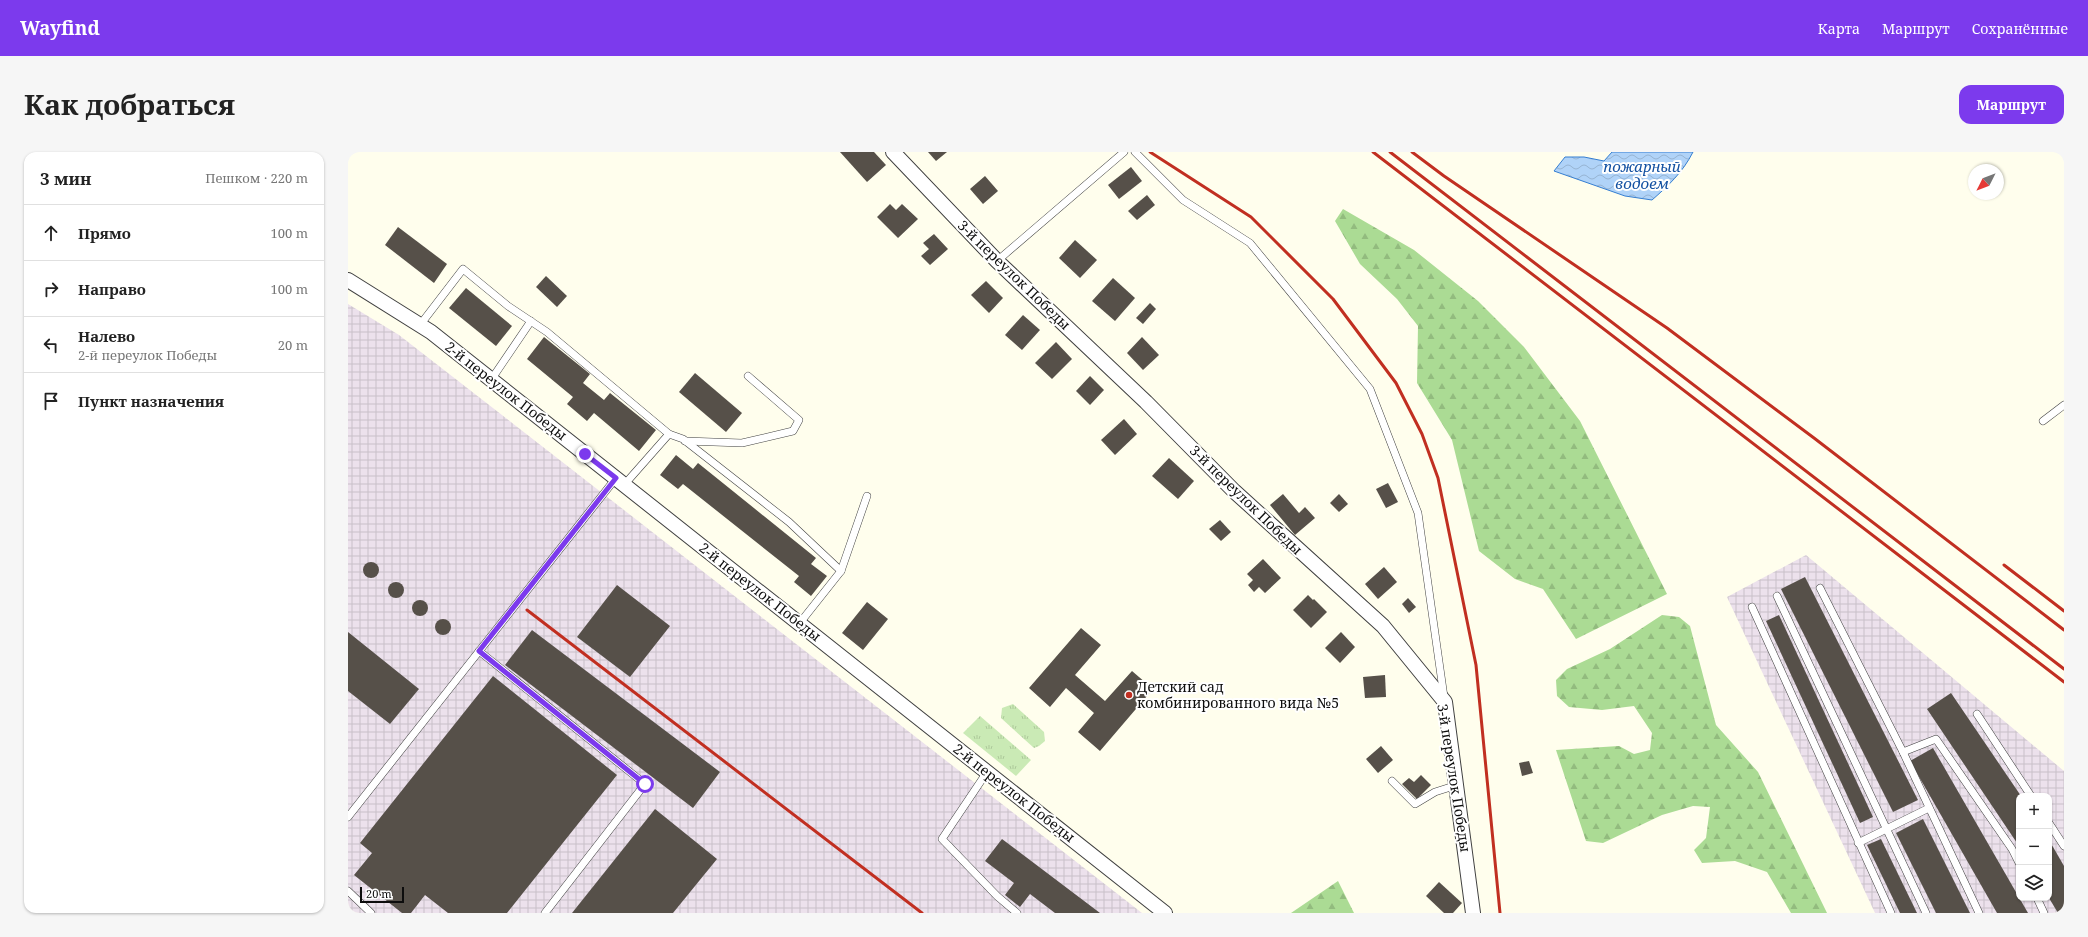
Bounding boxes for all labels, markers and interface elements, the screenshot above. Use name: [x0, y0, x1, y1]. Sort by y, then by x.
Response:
text: Wayfind: [20, 15, 100, 41]
text: Карта: [1818, 19, 1860, 38]
text: Маршрут: [1882, 19, 1950, 38]
text: Сохранённые: [1972, 19, 2068, 38]
text: Как добраться: [24, 85, 235, 123]
button: Маршрут: [1959, 85, 2064, 124]
water label: пожарный водоем: [1603, 156, 1681, 193]
north arrow: [1968, 164, 2004, 200]
text: 3 мин: [40, 167, 92, 190]
text: Пешком · 220 m: [205, 169, 308, 187]
street label: 3-й переулок Победы: [954, 216, 1075, 334]
icon: ahead: [40, 222, 62, 244]
text: Прямо: [78, 223, 131, 243]
text: 100 m: [271, 224, 308, 242]
icon: right: [40, 278, 62, 300]
text: Направо: [78, 279, 146, 299]
text: 100 m: [271, 280, 308, 298]
text: Налево: [78, 326, 135, 346]
icon: left: [40, 334, 62, 356]
text: 20 m: [278, 336, 308, 354]
street label: 2-й переулок Победы: [441, 337, 571, 444]
text: 2-й переулок Победы: [78, 346, 217, 364]
icon: arrive: [40, 390, 62, 412]
text: Пункт назначения: [78, 391, 224, 411]
street label: 3-й переулок Победы: [1186, 441, 1307, 559]
route end: [576, 445, 594, 463]
street label: 2-й переулок Победы: [695, 538, 825, 645]
place label: Детский сад комбинированного вида №5: [1137, 677, 1339, 712]
marker: Детский сад комбинированного вида №5: [1124, 690, 1134, 700]
street label: 3-й переулок Победы: [1433, 702, 1476, 853]
street label: 2-й переулок Победы: [949, 739, 1079, 846]
route start: [636, 775, 654, 793]
map controls: [2016, 793, 2052, 901]
button: +: [2016, 793, 2052, 829]
button: −: [2016, 829, 2052, 865]
button: layers: [2016, 865, 2052, 901]
scale bar: [360, 885, 404, 904]
text: 20 m: [366, 886, 392, 901]

